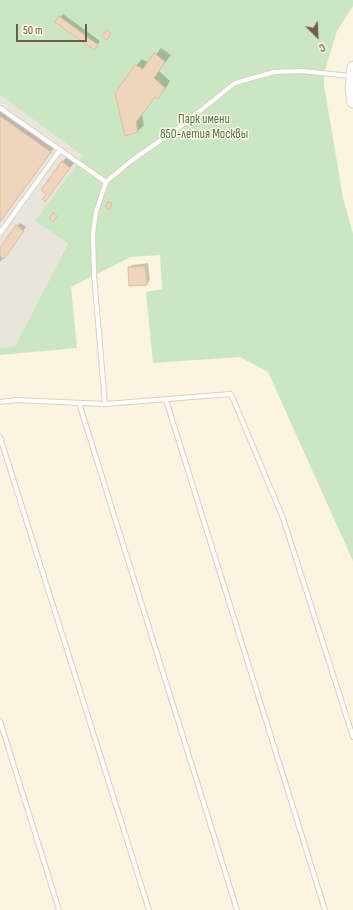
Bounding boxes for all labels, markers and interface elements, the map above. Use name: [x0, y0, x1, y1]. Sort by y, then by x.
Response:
scale bar: [18, 16, 89, 42]
north arrow: [297, 16, 337, 56]
text: 50 m: [23, 23, 43, 38]
text: С: [317, 40, 327, 55]
park label: Парк имени 850-летия Москвы: [160, 112, 248, 143]

